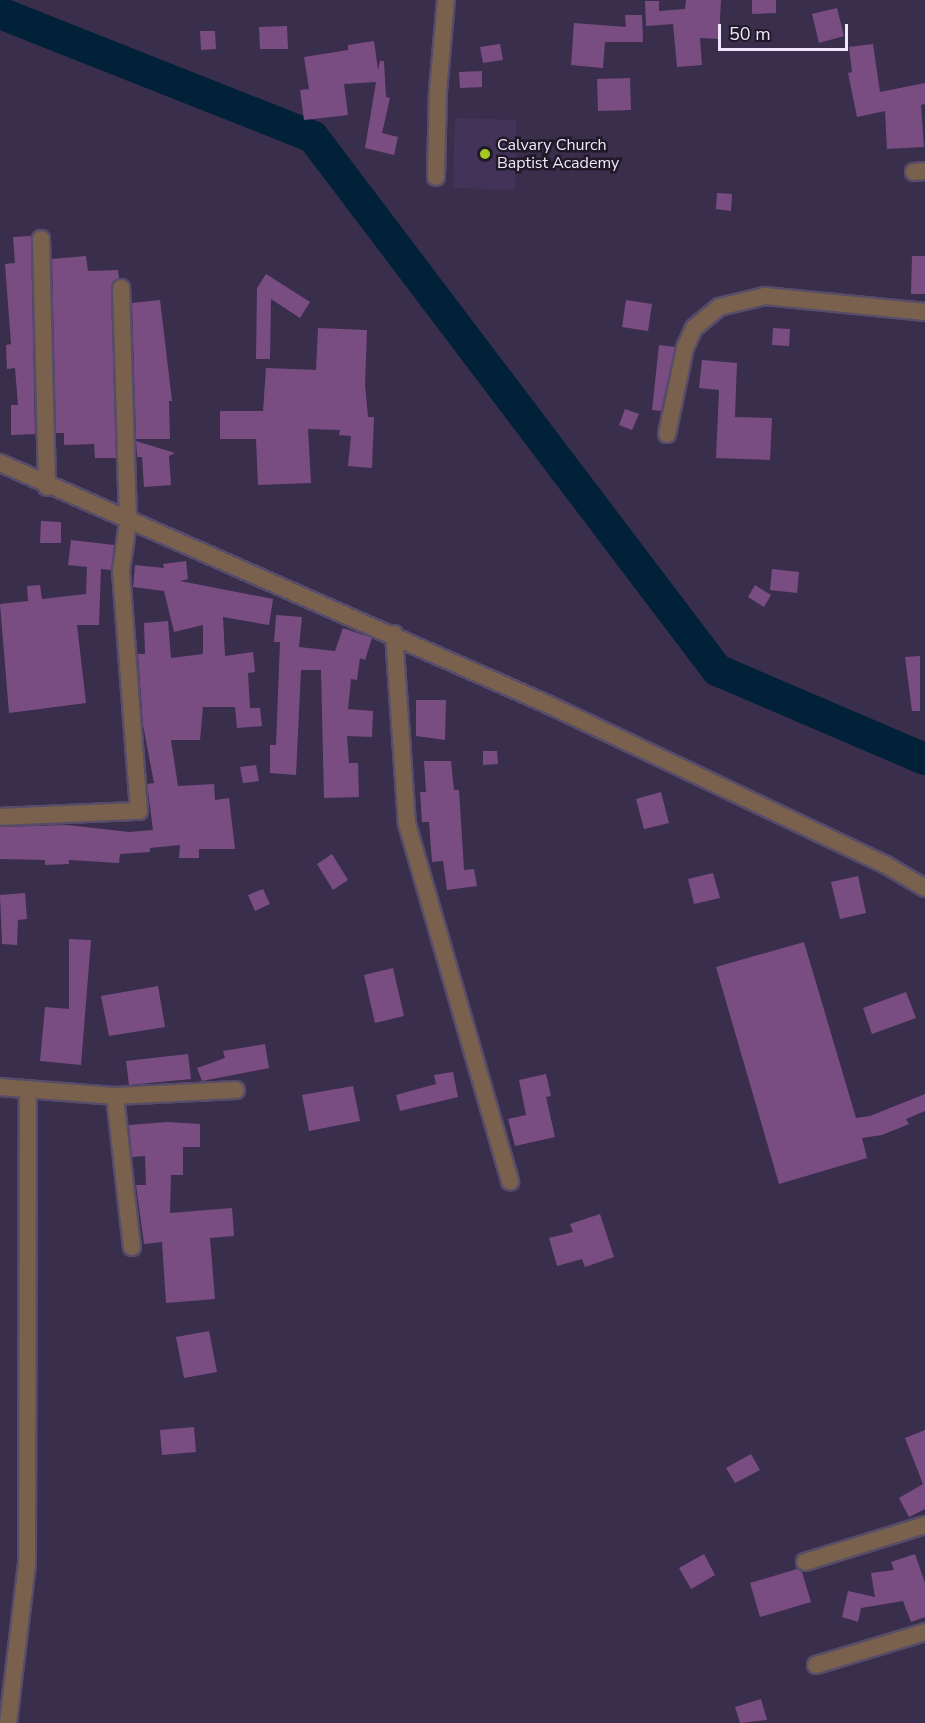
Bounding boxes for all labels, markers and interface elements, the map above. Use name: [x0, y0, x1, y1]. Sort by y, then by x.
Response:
scale bar: [721, 12, 852, 50]
text: 50 m: [729, 22, 771, 46]
place label: Calvary Church Baptist Academy: [497, 135, 619, 173]
marker: Calvary Church Baptist Academy: [478, 147, 492, 161]

